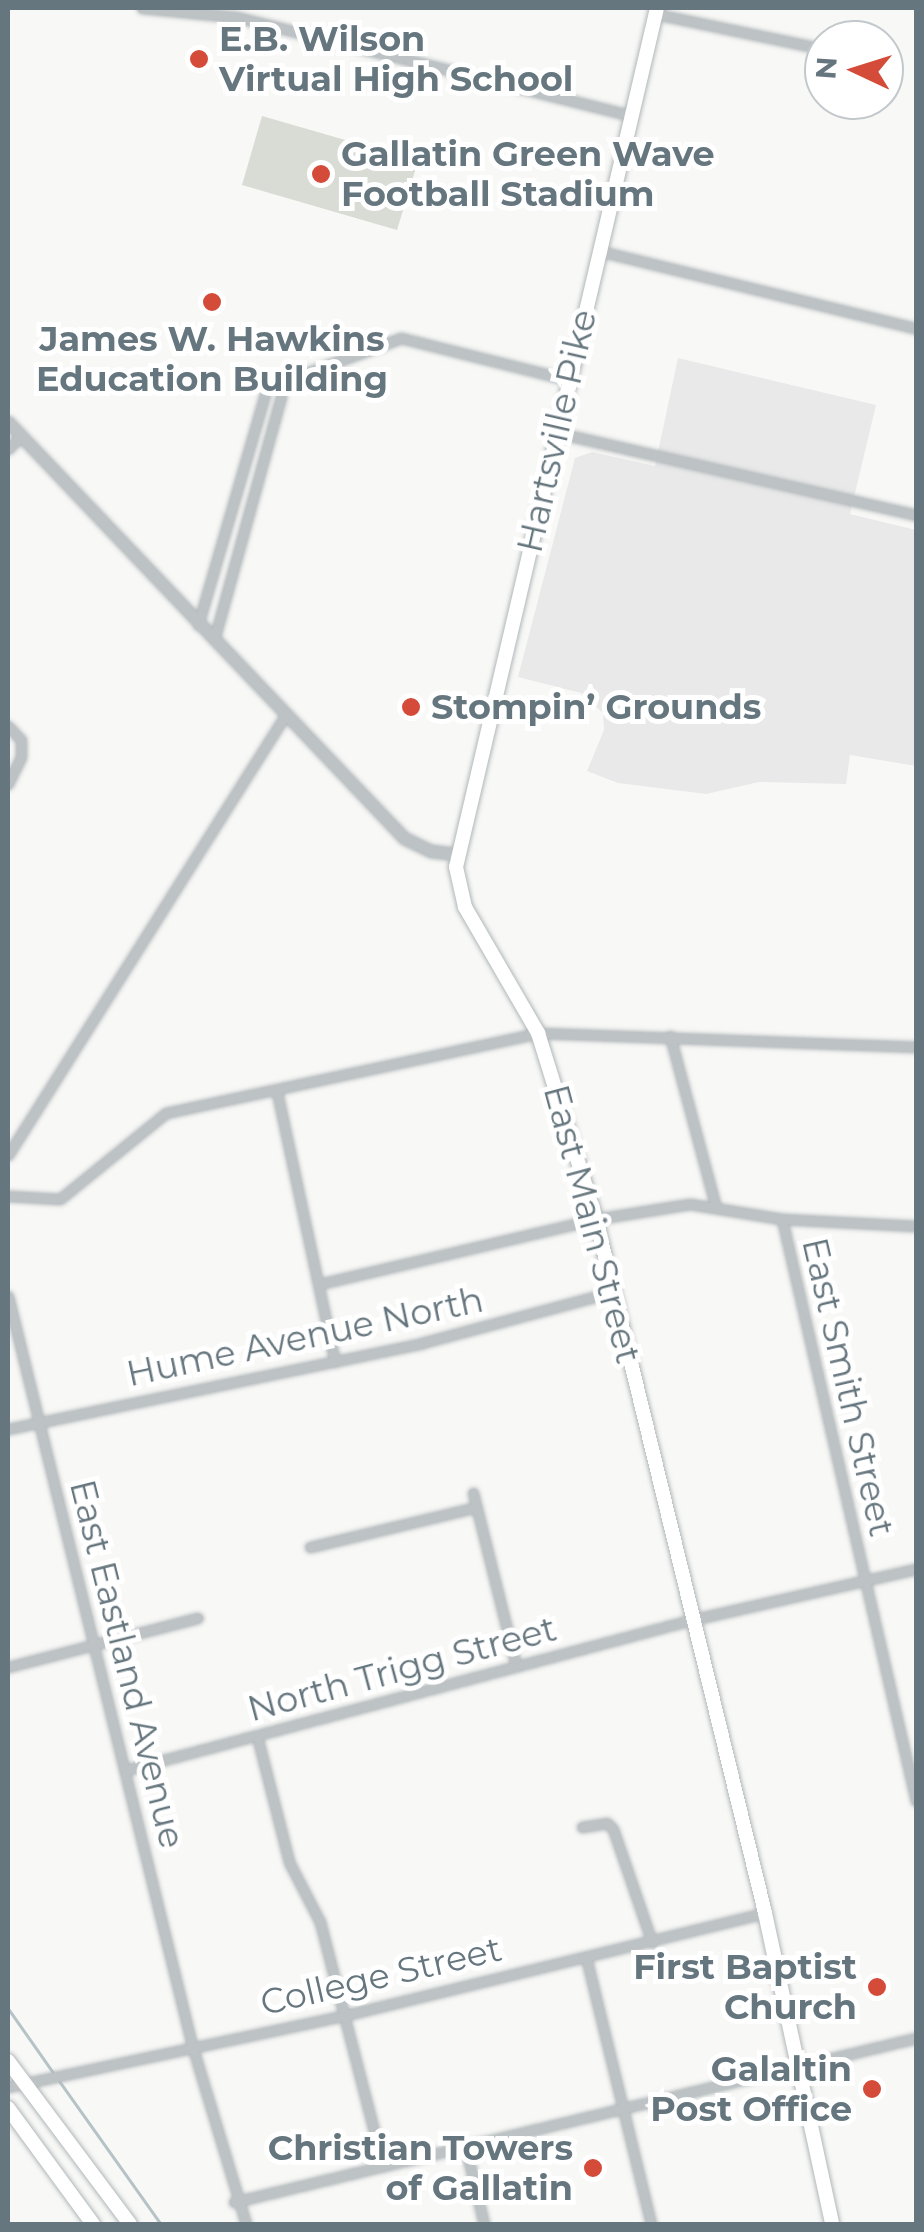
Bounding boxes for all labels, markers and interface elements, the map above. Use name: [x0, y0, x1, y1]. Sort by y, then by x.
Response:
place label: E.B. Wilson Virtual High School: [219, 18, 573, 100]
north arrow: [804, 20, 904, 120]
marker: E.B. Wilson Virtual High School: [188, 48, 210, 70]
text: N: [808, 56, 844, 81]
place label: Gallatin Green Wave Football Stadium: [341, 133, 715, 215]
marker: Gallatin Green Wave Football Stadium: [310, 163, 332, 185]
marker: James W. Hawkins Education Building: [201, 291, 223, 313]
street label: Hartsville Pike: [509, 305, 605, 557]
place label: James W. Hawkins Education Building: [36, 318, 388, 400]
place label: Stompin’ Grounds: [431, 686, 761, 728]
marker: Stompin’ Grounds: [400, 696, 422, 718]
street label: East Main Street: [535, 1080, 649, 1368]
street label: East Smith Street: [793, 1234, 903, 1540]
street label: Hume Avenue North: [123, 1279, 487, 1395]
street label: East Eastland Avenue: [61, 1476, 193, 1852]
street label: North Trigg Street: [243, 1608, 561, 1730]
street label: College Street: [256, 1928, 506, 2024]
place label: First Baptist Church: [633, 1946, 857, 2028]
marker: First Baptist Church: [866, 1976, 888, 1998]
place label: Galaltin Post Office: [650, 2048, 852, 2130]
marker: Galaltin Post Office: [861, 2078, 883, 2100]
place label: Christian Towers of Gallatin: [268, 2127, 573, 2209]
marker: Christian Towers of Gallatin: [582, 2157, 604, 2179]

